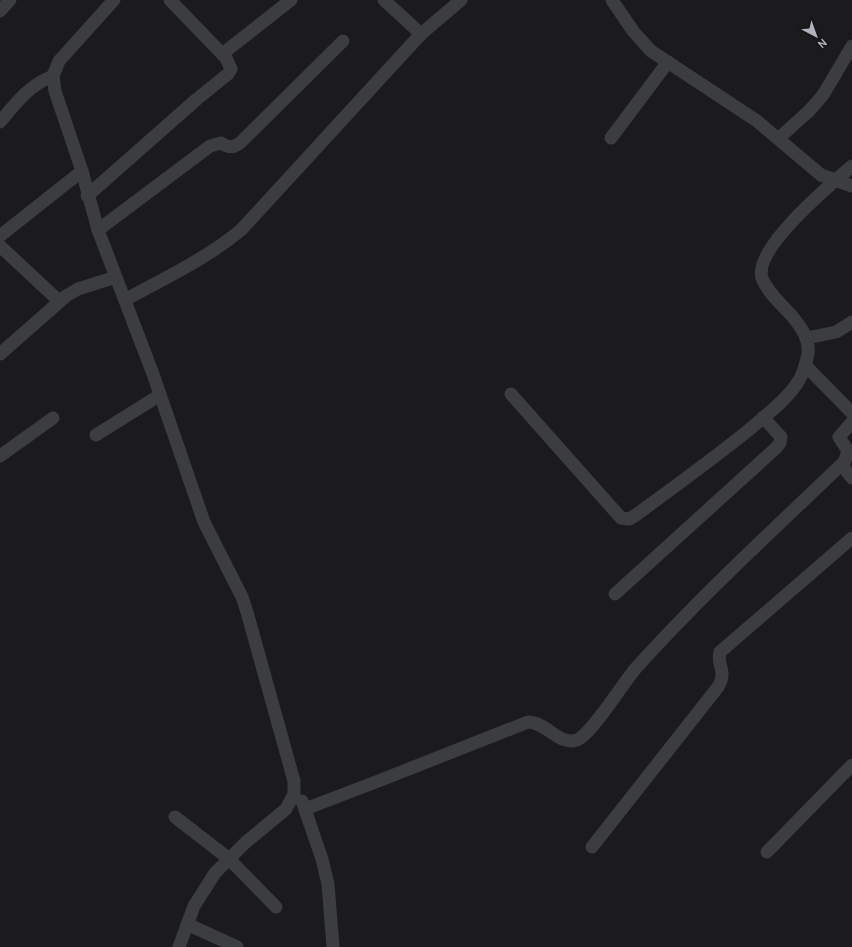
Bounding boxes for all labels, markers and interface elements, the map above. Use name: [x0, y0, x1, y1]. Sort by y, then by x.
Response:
north arrow: [796, 16, 836, 56]
text: N: [815, 36, 830, 51]

